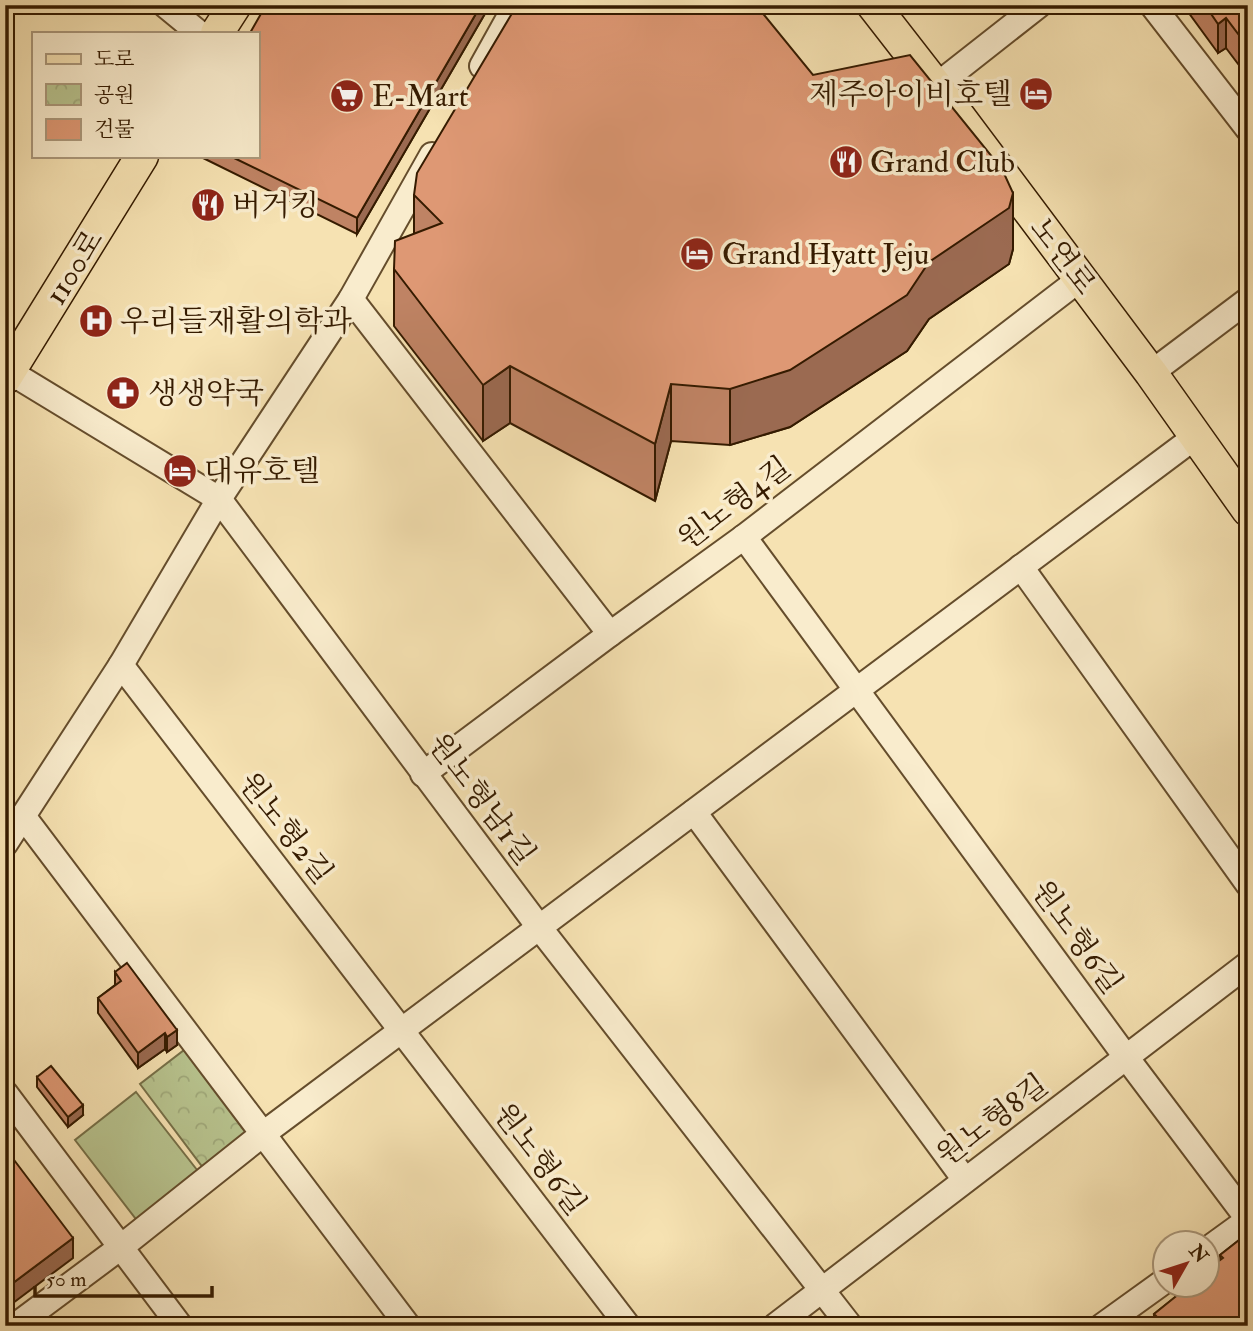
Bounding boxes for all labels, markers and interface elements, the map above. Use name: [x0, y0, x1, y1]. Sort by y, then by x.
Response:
legend: [32, 32, 259, 158]
text: 도로: [94, 46, 135, 73]
hotel icon: 제주아이비호텔: [1017, 75, 1055, 113]
place label: 제주아이비호텔: [809, 76, 1012, 113]
supermarket icon: E-Mart: [328, 77, 366, 115]
place label: E-Mart: [372, 78, 469, 115]
text: 공원: [94, 82, 135, 109]
text: 건물: [94, 116, 135, 143]
restaurant icon: Grand Club: [827, 143, 865, 181]
place label: Grand Club: [870, 144, 1015, 181]
restaurant icon: 버거킹: [189, 186, 227, 224]
place label: 버거킹: [232, 187, 319, 224]
street label: 노연로: [1022, 210, 1104, 302]
street label: 1100로: [37, 223, 112, 311]
hotel icon: Grand Hyatt Jeju: [678, 235, 716, 273]
place label: Grand Hyatt Jeju: [722, 236, 929, 273]
hospital icon: 우리들재활의학과: [77, 302, 115, 340]
place label: 우리들재활의학과: [120, 303, 352, 340]
pharmacy icon: 생생약국: [104, 374, 142, 412]
place label: 생생약국: [148, 375, 264, 412]
street label: 원노형4길: [670, 449, 798, 558]
hotel icon: 대유호텔: [161, 452, 199, 490]
place label: 대유호텔: [204, 453, 320, 490]
street label: 원노형남1길: [420, 726, 543, 873]
street label: 원노형2길: [231, 765, 341, 891]
street label: 원노형6길: [1023, 873, 1130, 1001]
street label: 원노형8길: [929, 1067, 1055, 1174]
street label: 원노형6길: [485, 1096, 594, 1223]
north arrow: [1152, 1230, 1222, 1300]
text: N: [1183, 1239, 1214, 1269]
scale bar: [35, 1254, 212, 1298]
text: 50 m: [46, 1266, 87, 1293]

